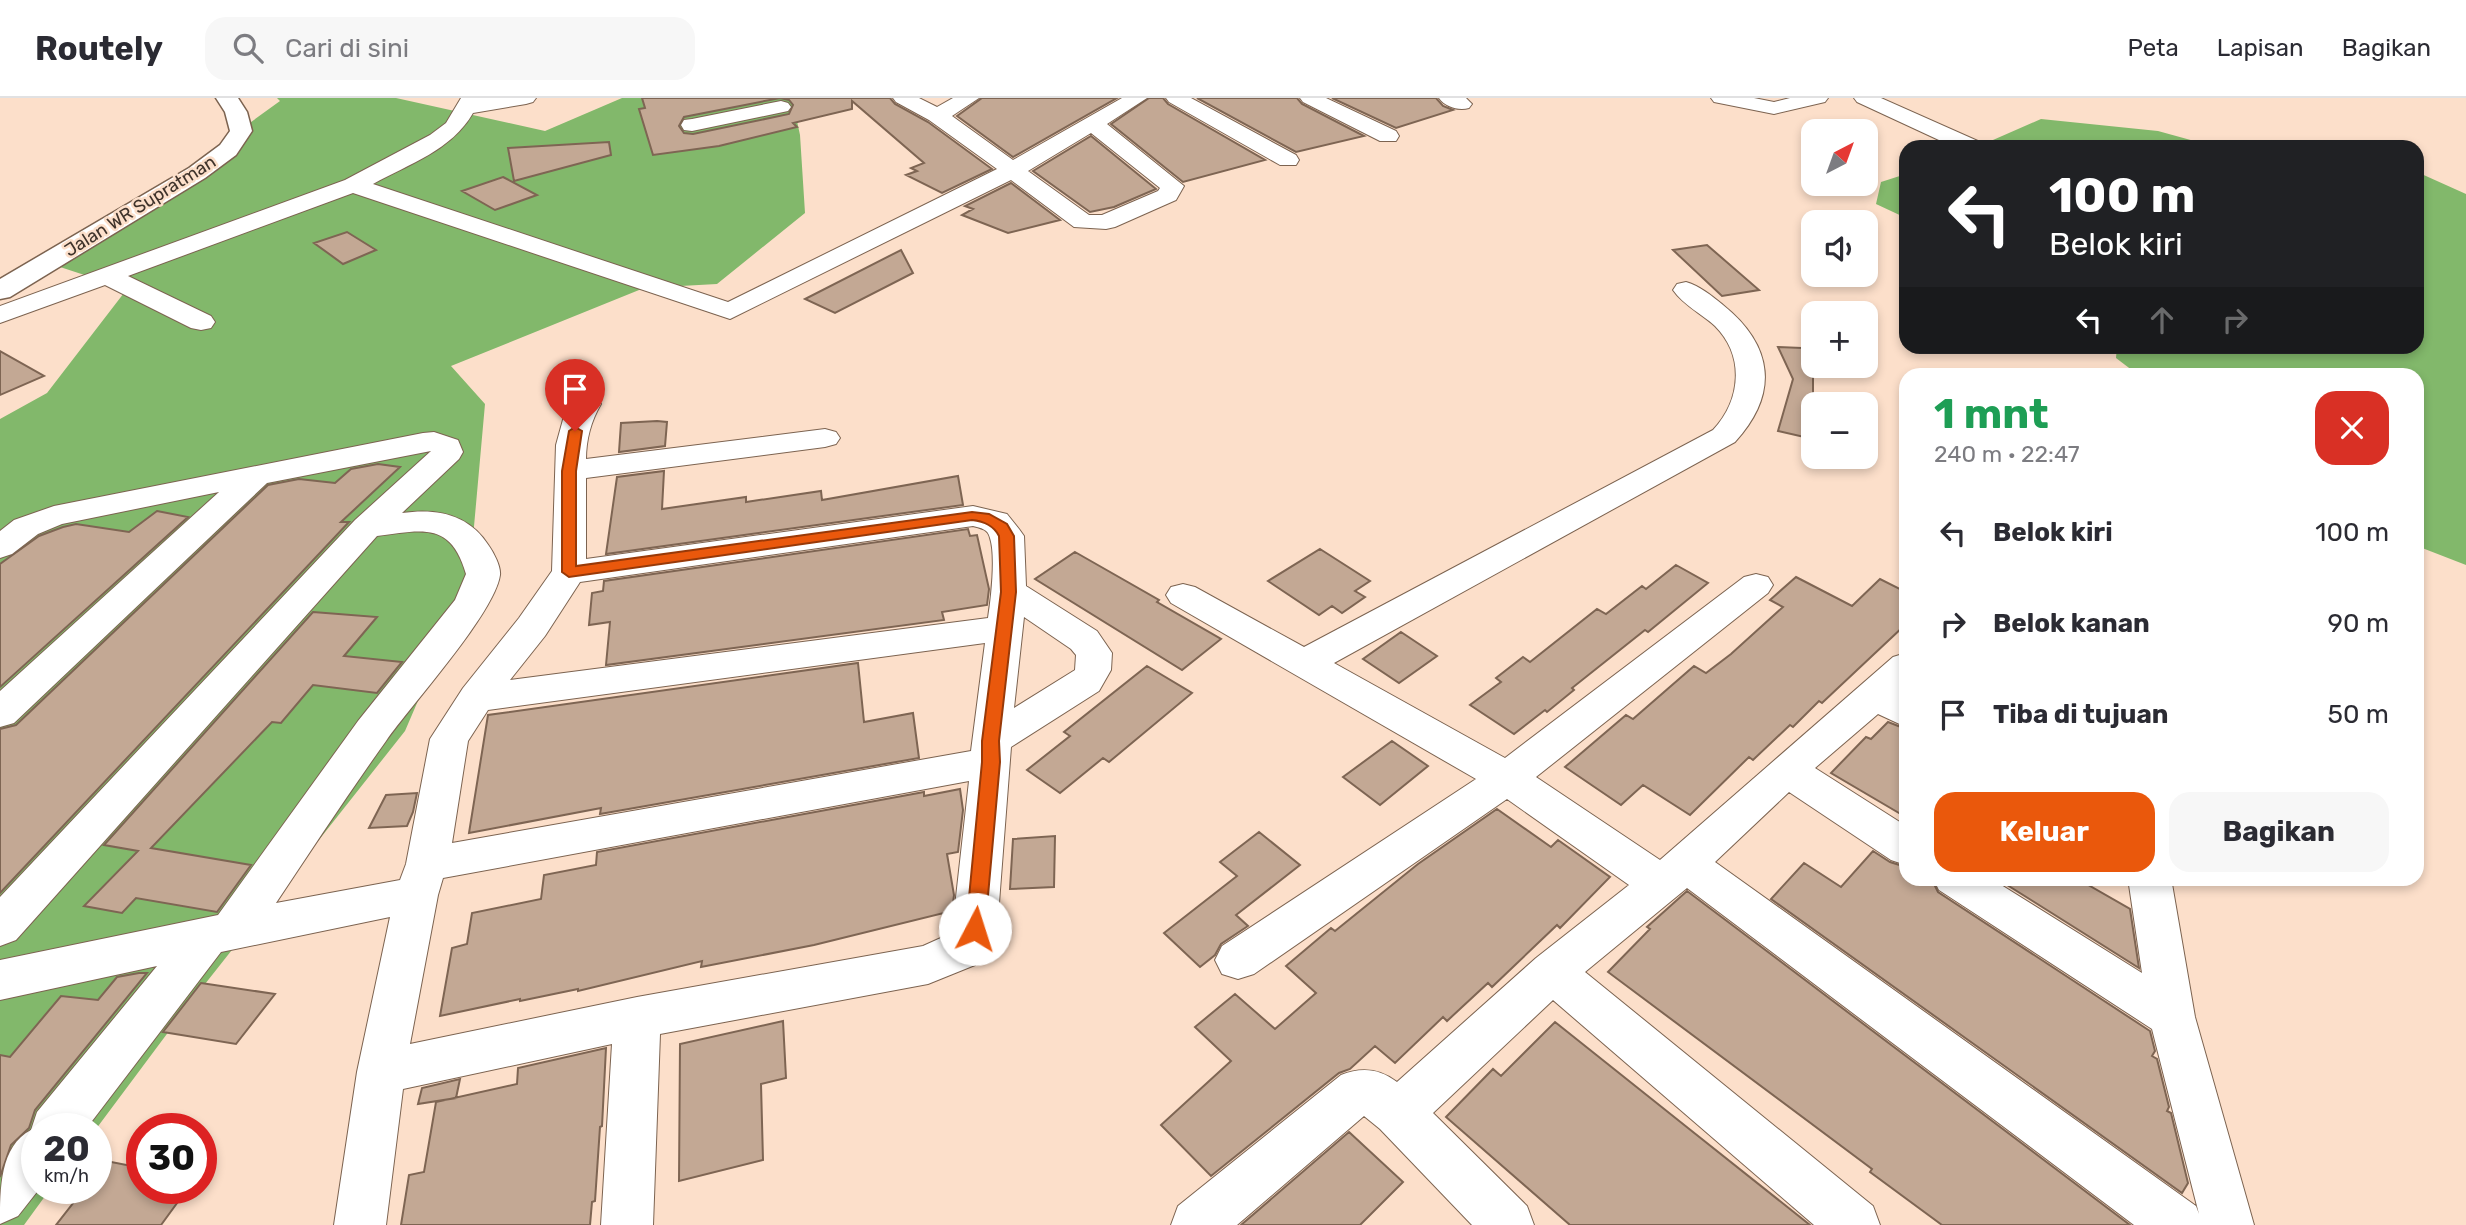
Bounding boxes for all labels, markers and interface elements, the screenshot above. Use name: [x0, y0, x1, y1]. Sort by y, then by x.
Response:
search box: [205, 17, 695, 80]
text: Routely: [35, 29, 163, 68]
icon: search: [229, 29, 267, 67]
text: Cari di sini: [285, 33, 409, 64]
text: Peta: [2127, 34, 2179, 62]
text: Lapisan: [2217, 34, 2304, 62]
text: Bagikan: [2342, 34, 2431, 62]
north arrow: [1801, 119, 1878, 196]
map controls: [1801, 119, 1878, 469]
street label: Jalan WR Supratman: [60, 150, 220, 262]
text: 100 m: [2049, 166, 2195, 224]
icon: left: [1934, 168, 2025, 259]
button: sound: [1801, 210, 1878, 287]
text: Belok kiri: [2049, 225, 2183, 263]
button: +: [1801, 301, 1878, 378]
icon: left: [2070, 301, 2108, 339]
icon: ahead: [2143, 301, 2181, 339]
icon: right: [2216, 301, 2254, 339]
pin: [545, 359, 605, 431]
icon: arrive: [556, 370, 594, 408]
text: 1 mnt: [1934, 389, 2049, 439]
button: close: [2315, 391, 2389, 465]
button: −: [1801, 392, 1878, 469]
text: 240 m · 22:47: [1934, 440, 2080, 468]
icon: left: [1934, 514, 1972, 552]
text: Belok kiri: [1993, 517, 2113, 548]
text: 100 m: [2315, 517, 2389, 548]
icon: right: [1934, 605, 1972, 643]
text: Belok kanan: [1993, 608, 2150, 639]
text: 90 m: [2328, 608, 2389, 639]
icon: arrive: [1934, 696, 1972, 734]
text: Tiba di tujuan: [1993, 699, 2168, 730]
text: 50 m: [2328, 699, 2389, 730]
button: Keluar: [1934, 792, 2155, 872]
button: Bagikan: [2169, 792, 2389, 872]
position arrow: [938, 892, 1012, 966]
speed limit sign: 30: [126, 1113, 217, 1204]
text: 20: [43, 1128, 90, 1170]
text: km/h: [44, 1165, 89, 1187]

